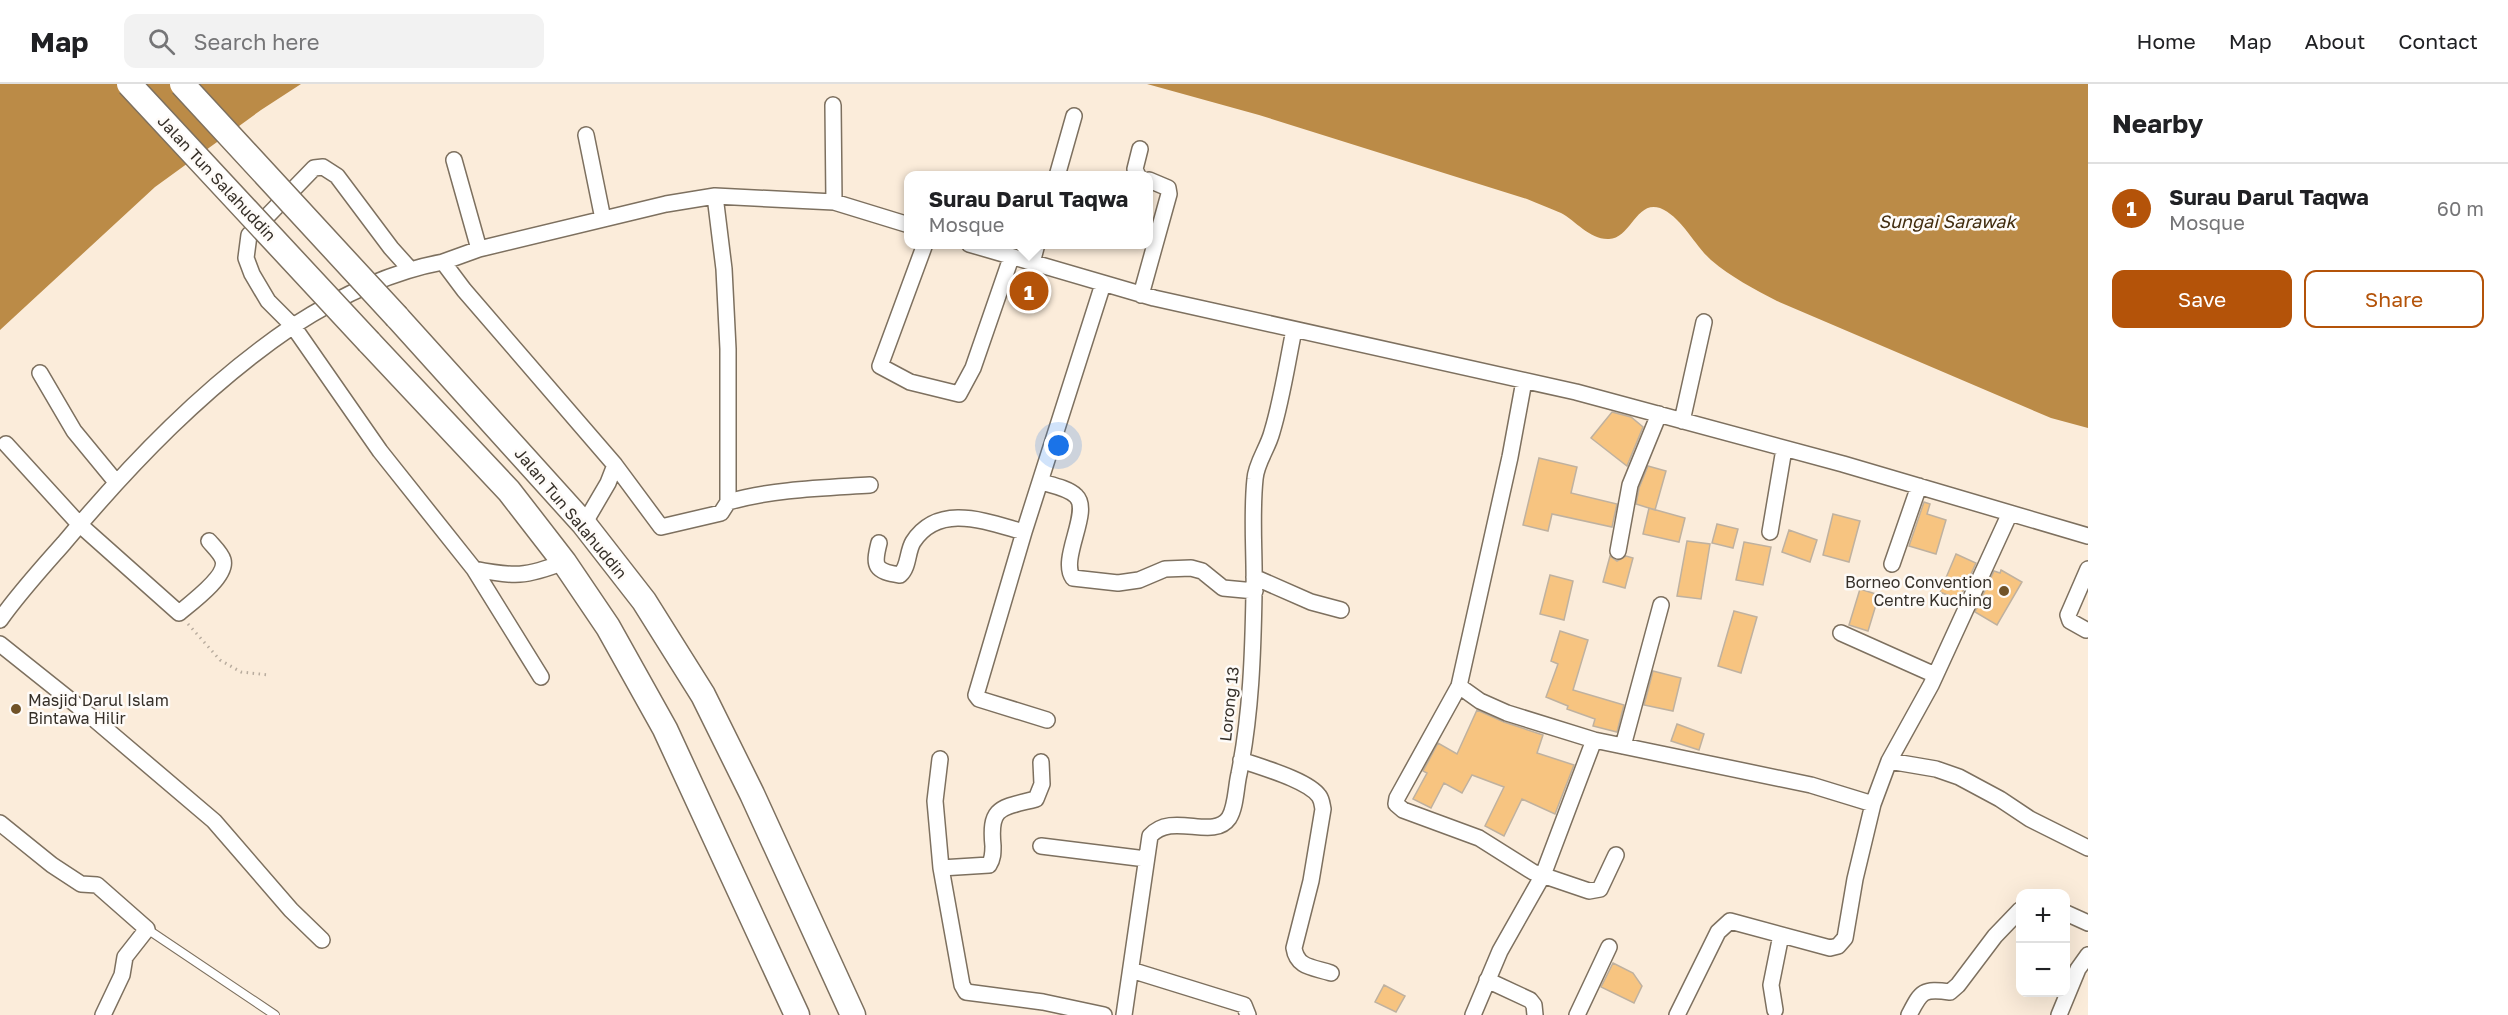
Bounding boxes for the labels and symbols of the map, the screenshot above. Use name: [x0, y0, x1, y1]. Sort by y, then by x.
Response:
street label: Jalan Tun Salahuddin: [154, 111, 280, 245]
water label: Sungai Sarawak: [1878, 210, 2017, 232]
pin: 1: [1010, 268, 1048, 314]
your location: [1044, 431, 1073, 460]
street label: Jalan Tun Salahuddin: [510, 443, 632, 583]
place label: Borneo Convention Centre Kuching: [1845, 572, 1992, 610]
marker: Borneo Convention Centre Kuching: [1997, 584, 2011, 598]
street label: Lorong 13: [1215, 666, 1243, 742]
place label: Masjid Darul Islam Bintawa Hilir: [28, 690, 169, 728]
marker: Masjid Darul Islam Bintawa Hilir: [9, 702, 23, 716]

